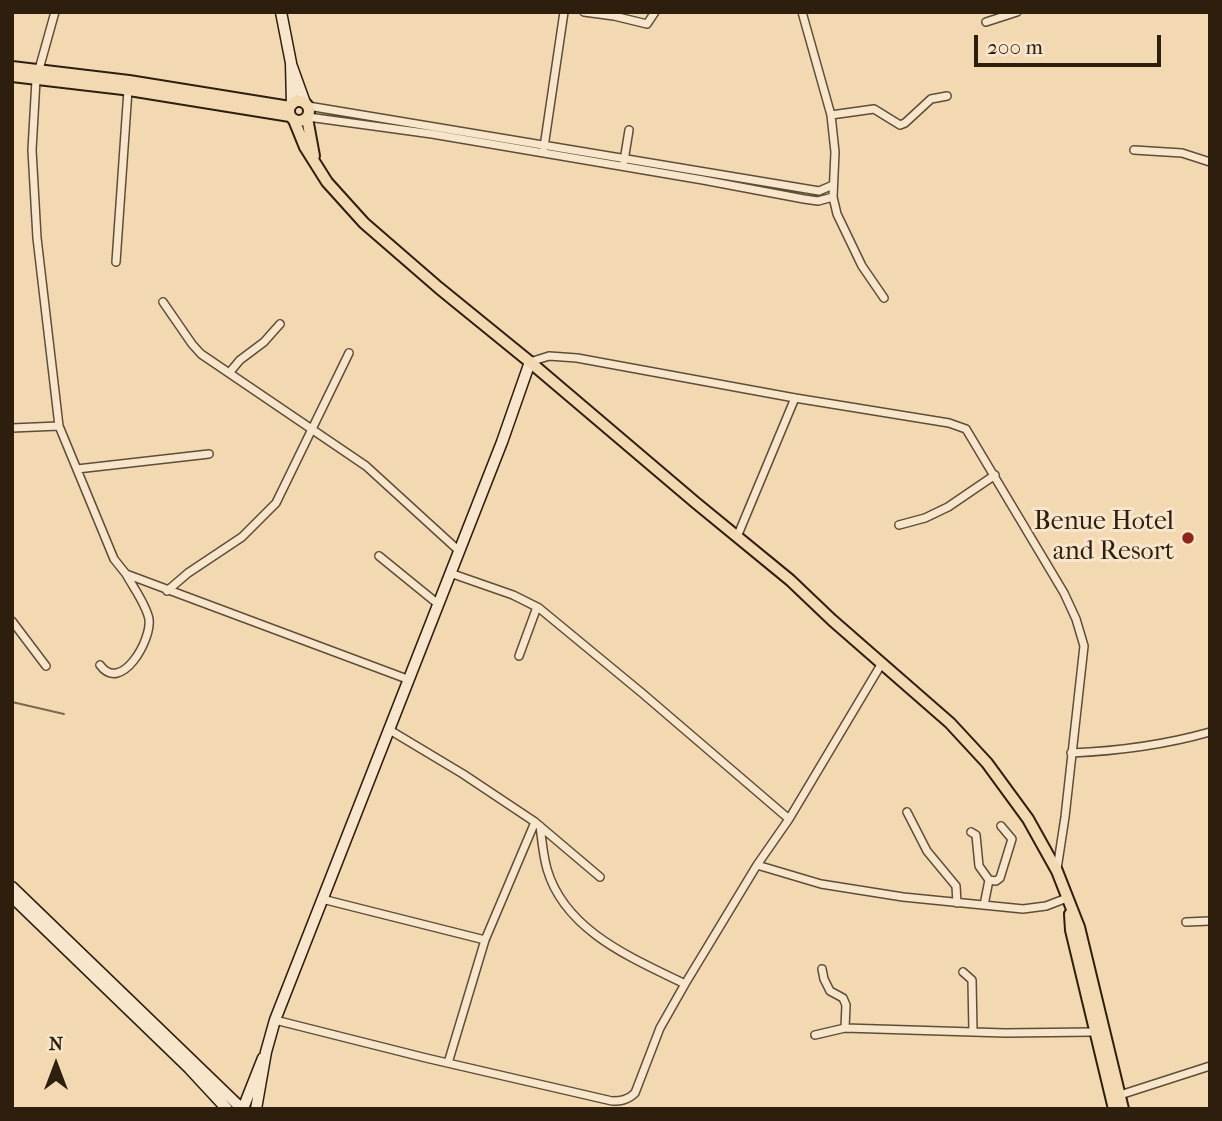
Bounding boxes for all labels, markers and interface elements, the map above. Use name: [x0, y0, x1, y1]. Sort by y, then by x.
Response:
scale bar: [977, 21, 1164, 65]
text: 200 m: [987, 35, 1043, 59]
place label: Benue Hotel and Resort: [1034, 507, 1174, 568]
marker: Benue Hotel and Resort: [1180, 530, 1196, 546]
north arrow: [21, 1030, 91, 1100]
text: N: [49, 1033, 63, 1055]

